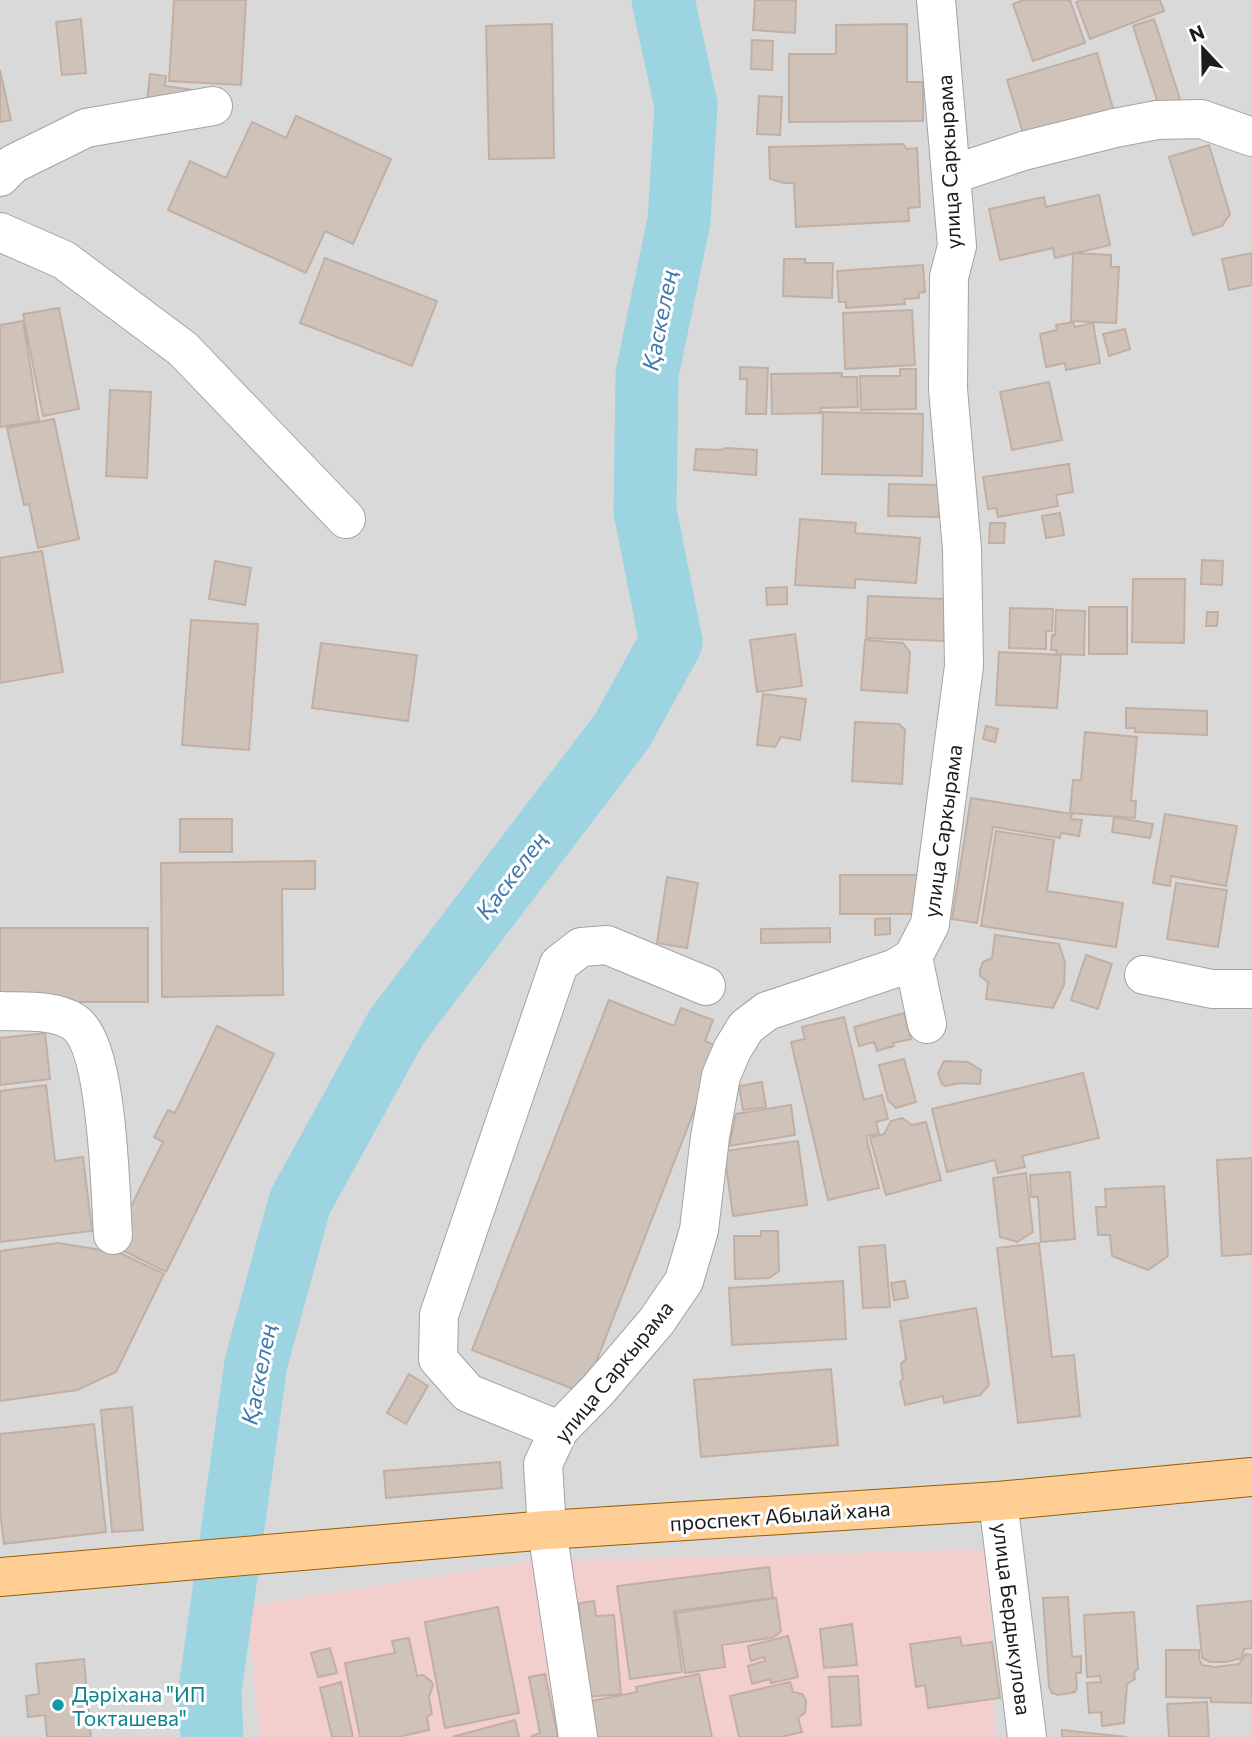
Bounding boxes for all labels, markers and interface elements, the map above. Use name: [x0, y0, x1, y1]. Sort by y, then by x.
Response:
north arrow: [1168, 14, 1238, 84]
text: N: [1186, 19, 1207, 46]
street label: улица Саркырама: [931, 74, 965, 250]
water label: Қаскелең: [635, 267, 683, 373]
street label: улица Саркырама: [917, 743, 967, 919]
water label: Қаскелең: [469, 826, 553, 924]
street label: улица Саркырама: [548, 1295, 678, 1447]
water label: Қаскелең: [234, 1321, 282, 1427]
street label: проспект Абылай хана: [669, 1495, 891, 1535]
street label: улица Бердыкулова: [989, 1521, 1037, 1717]
place label: Дәріхана "ИП Токташева": [72, 1681, 205, 1730]
marker: Дәріхана "ИП Токташева": [50, 1697, 66, 1713]

